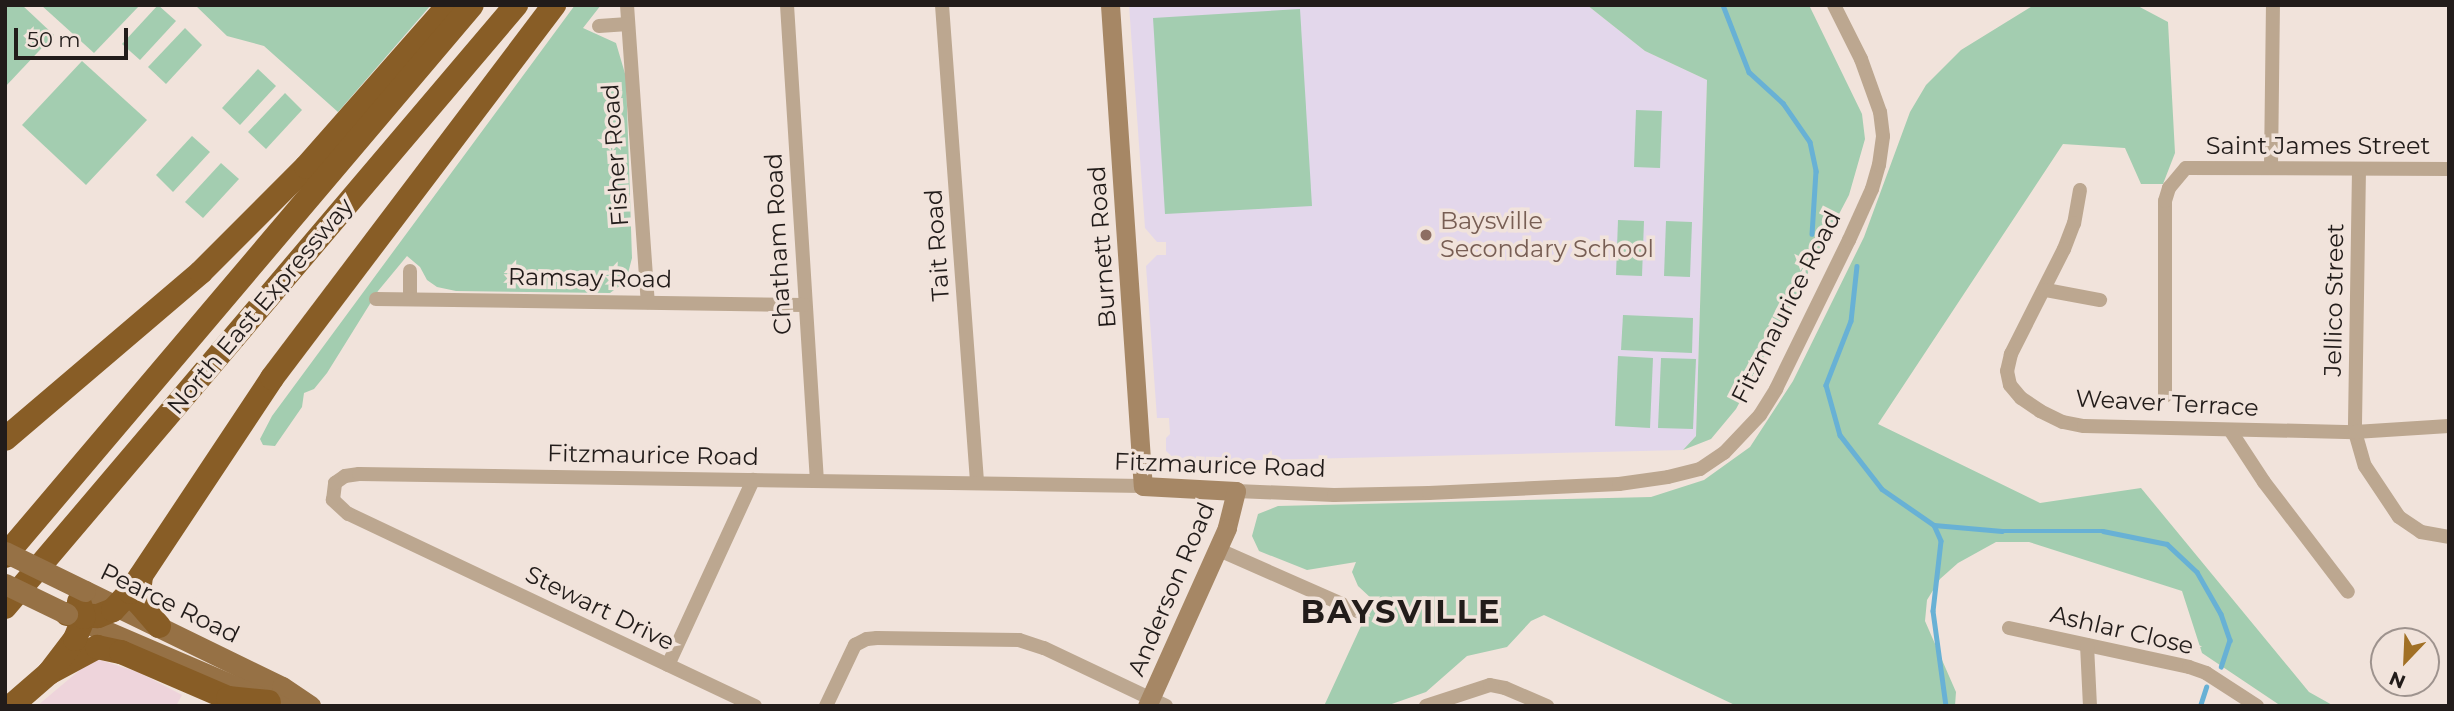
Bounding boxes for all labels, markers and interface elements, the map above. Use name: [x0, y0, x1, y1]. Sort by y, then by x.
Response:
scale bar: [18, 14, 131, 58]
text: 50 m: [27, 27, 81, 52]
street label: Fisher Road: [596, 83, 634, 227]
street label: Saint James Street: [2206, 132, 2430, 160]
street label: Chatham Road: [759, 152, 797, 336]
street label: Burnett Road: [1082, 165, 1122, 329]
street label: Tait Road: [919, 188, 955, 302]
street label: North East Expressway: [161, 192, 359, 420]
street label: Fitzmaurice Road: [1725, 206, 1847, 408]
place label: Baysville Secondary School: [1440, 207, 1654, 263]
street label: Jellico Street: [2318, 223, 2350, 377]
marker: Baysville Secondary School: [1418, 227, 1434, 243]
street label: Ramsay Road: [508, 262, 672, 294]
street label: Weaver Terrace: [2075, 384, 2259, 422]
street label: Fitzmaurice Road: [547, 439, 759, 471]
street label: Fitzmaurice Road: [1114, 447, 1326, 483]
street label: Anderson Road: [1121, 498, 1221, 680]
street label: Pearce Road: [96, 557, 244, 649]
street label: Stewart Drive: [521, 560, 679, 656]
district label: BAYSVILLE: [1302, 593, 1500, 631]
street label: Ashlar Close: [2047, 600, 2197, 660]
north arrow: [2370, 627, 2440, 697]
text: N: [2386, 666, 2409, 694]

